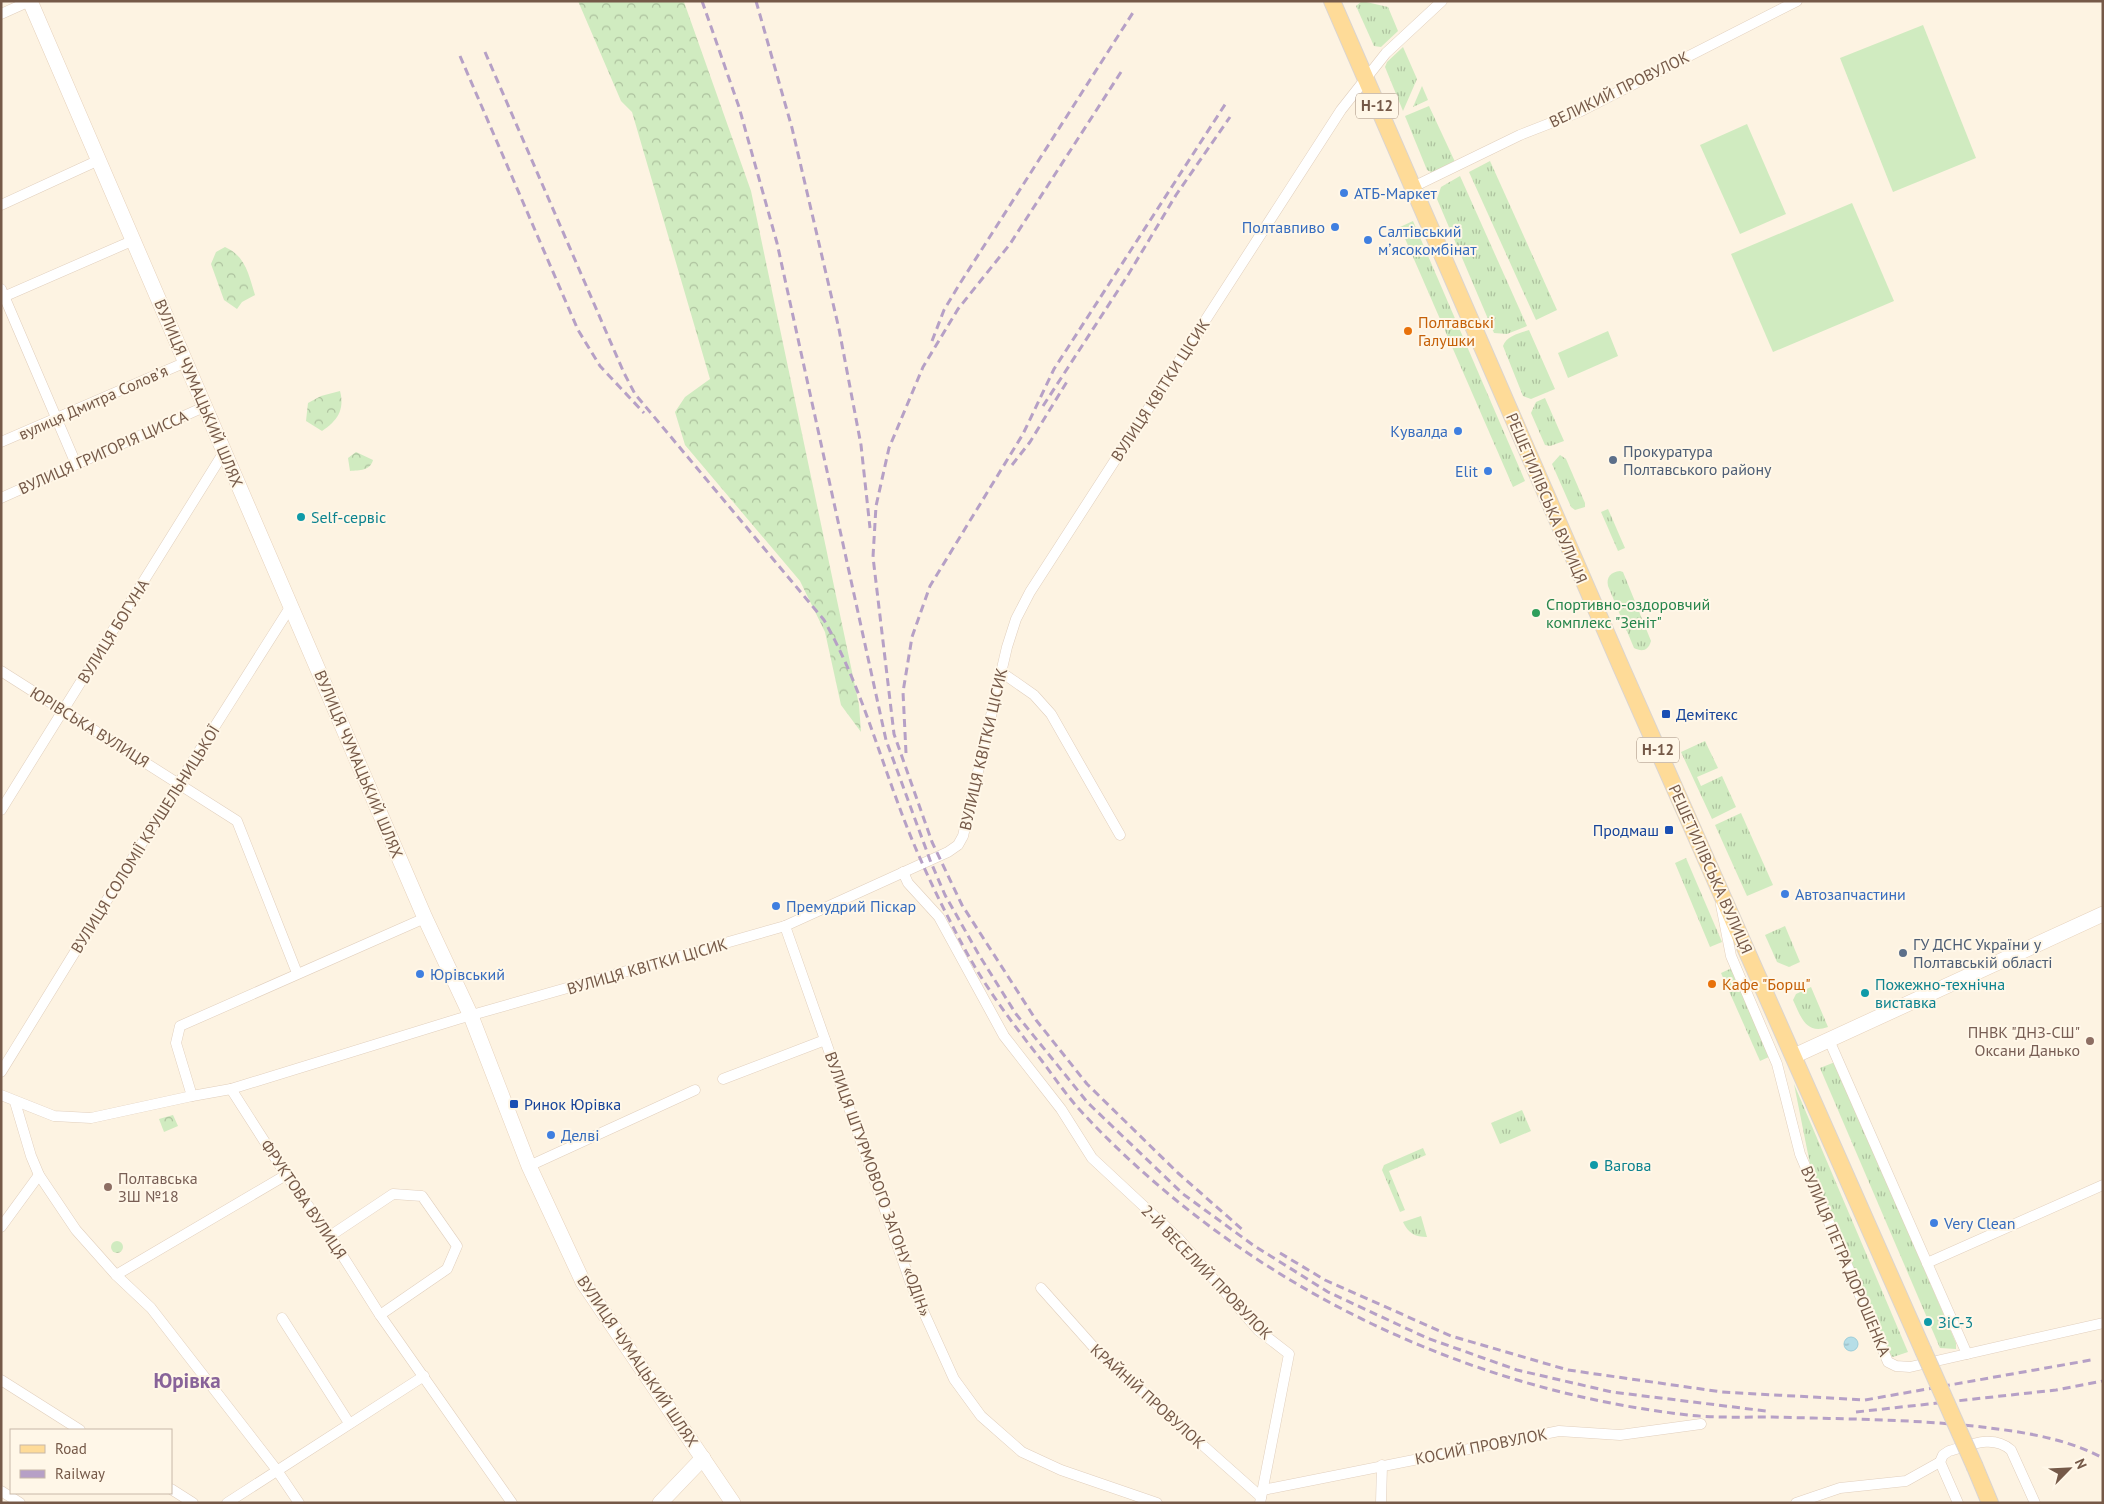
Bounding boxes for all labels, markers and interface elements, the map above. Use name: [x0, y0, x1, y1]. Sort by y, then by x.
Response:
street label: ВЕЛИКИЙ ПРОВУЛОК: [1546, 46, 1692, 132]
road number: Н-12: [1356, 94, 1398, 118]
place label: АТБ-Маркет: [1354, 183, 1438, 203]
marker: АТБ-Маркет: [1338, 187, 1350, 199]
place label: Полтавпиво: [1242, 217, 1325, 237]
marker: Полтавпиво: [1329, 221, 1341, 233]
place label: Салтівський мʼясокомбінат: [1378, 221, 1477, 259]
marker: Салтівський мʼясокомбінат: [1362, 234, 1374, 246]
street label: ВУЛИЦЯ ЧУМАЦЬКИЙ ШЛЯХ: [150, 296, 248, 490]
place label: Полтавські Галушки: [1418, 312, 1494, 350]
street label: ВУЛИЦЯ КВІТКИ ЦІСИК: [1106, 315, 1214, 465]
marker: Полтавські Галушки: [1402, 325, 1414, 337]
street label: вулиця Дмитра Соловʼя: [15, 360, 171, 444]
street label: ВУЛИЦЯ ГРИГОРІЯ ЦИССА: [15, 405, 191, 498]
street label: РЕШЕТИЛІВСЬКА ВУЛИЦЯ: [1502, 410, 1592, 586]
place label: Кувалда: [1390, 421, 1448, 441]
marker: Кувалда: [1452, 425, 1464, 437]
place label: Прокуратура Полтавського району: [1623, 441, 1772, 479]
marker: Прокуратура Полтавського району: [1607, 454, 1619, 466]
place label: Elit: [1455, 461, 1479, 481]
marker: Elit: [1482, 465, 1494, 477]
place label: Self-сервіс: [311, 507, 386, 527]
marker: Self-сервіс: [295, 511, 307, 523]
street label: ВУЛИЦЯ БОГУНА: [73, 575, 153, 687]
place label: Спортивно-оздоровчий комплекс "Зеніт": [1546, 594, 1710, 632]
marker: Спортивно-оздоровчий комплекс "Зеніт": [1530, 607, 1542, 619]
street label: ВУЛИЦЯ КВІТКИ ЦІСИК: [955, 666, 1011, 832]
street label: ВУЛИЦЯ ЧУМАЦЬКИЙ ШЛЯХ: [310, 667, 408, 861]
street label: ЮРІВСЬКА ВУЛИЦЯ: [27, 682, 153, 772]
place label: Демітекс: [1676, 704, 1738, 724]
marker: Демітекс: [1660, 708, 1672, 720]
street label: ВУЛИЦЯ СОЛОМІЇ КРУШЕЛЬНИЦЬКОЇ: [66, 721, 224, 957]
road number: Н-12: [1637, 738, 1679, 762]
street label: РЕШЕТИЛІВСЬКА ВУЛИЦЯ: [1665, 781, 1757, 957]
place label: Продмаш: [1593, 820, 1659, 840]
marker: Продмаш: [1663, 824, 1675, 836]
place label: Автозапчастини: [1795, 884, 1906, 904]
marker: Автозапчастини: [1779, 888, 1791, 900]
place label: Премудрий Піскар: [786, 896, 916, 916]
marker: Премудрий Піскар: [770, 900, 782, 912]
street label: ВУЛИЦЯ КВІТКИ ЦІСИК: [564, 933, 730, 998]
place label: ГУ ДСНС України у Полтавській області: [1913, 934, 2053, 972]
marker: ГУ ДСНС України у Полтавській області: [1897, 947, 1909, 959]
place label: Юрівський: [430, 964, 505, 984]
marker: Юрівський: [414, 968, 426, 980]
place label: Кафе "Борщ": [1722, 974, 1811, 994]
place label: Пожежно-технічна виставка: [1875, 974, 2005, 1012]
marker: Кафе "Борщ": [1706, 978, 1718, 990]
marker: Пожежно-технічна виставка: [1859, 987, 1871, 999]
place label: ПНВК "ДНЗ-СШ" Оксани Данько: [1968, 1022, 2080, 1060]
marker: ПНВК "ДНЗ-СШ" Оксани Данько: [2084, 1035, 2096, 1047]
street label: ВУЛИЦЯ ШТУРМОВОГО ЗАГОНУ «ОДІН»: [821, 1049, 935, 1319]
place label: Ринок Юрівка: [524, 1094, 621, 1114]
marker: Ринок Юрівка: [508, 1098, 520, 1110]
place label: Делві: [561, 1125, 599, 1145]
marker: Делві: [545, 1129, 557, 1141]
street label: ФРУКТОВА ВУЛИЦЯ: [257, 1136, 351, 1262]
place label: Вагова: [1604, 1155, 1651, 1175]
marker: Вагова: [1588, 1159, 1600, 1171]
street label: ВУЛИЦЯ ПЕТРА ДОРОШЕНКА: [1797, 1163, 1895, 1360]
place label: Полтавська ЗШ №18: [118, 1168, 198, 1206]
marker: Полтавська ЗШ №18: [102, 1181, 114, 1193]
street label: 2-Й ВЕСЕЛИЙ ПРОВУЛОК: [1137, 1200, 1277, 1344]
place label: Very Clean: [1943, 1213, 2016, 1233]
marker: Very Clean: [1928, 1217, 1940, 1229]
street label: ВУЛИЦЯ ЧУМАЦЬКИЙ ШЛЯХ: [573, 1272, 703, 1450]
place label: ЗіС-3: [1938, 1312, 1973, 1332]
marker: ЗіС-3: [1922, 1316, 1934, 1328]
street label: КРАЙНІЙ ПРОВУЛОК: [1087, 1339, 1210, 1453]
district label: Юрівка: [153, 1367, 221, 1394]
street label: КОСИЙ ПРОВУЛОК: [1413, 1423, 1549, 1469]
legend: [10, 1429, 172, 1494]
text: Road: [55, 1439, 87, 1458]
north arrow: [2044, 1444, 2094, 1494]
text: N: [2071, 1456, 2091, 1472]
text: Railway: [55, 1464, 105, 1483]

